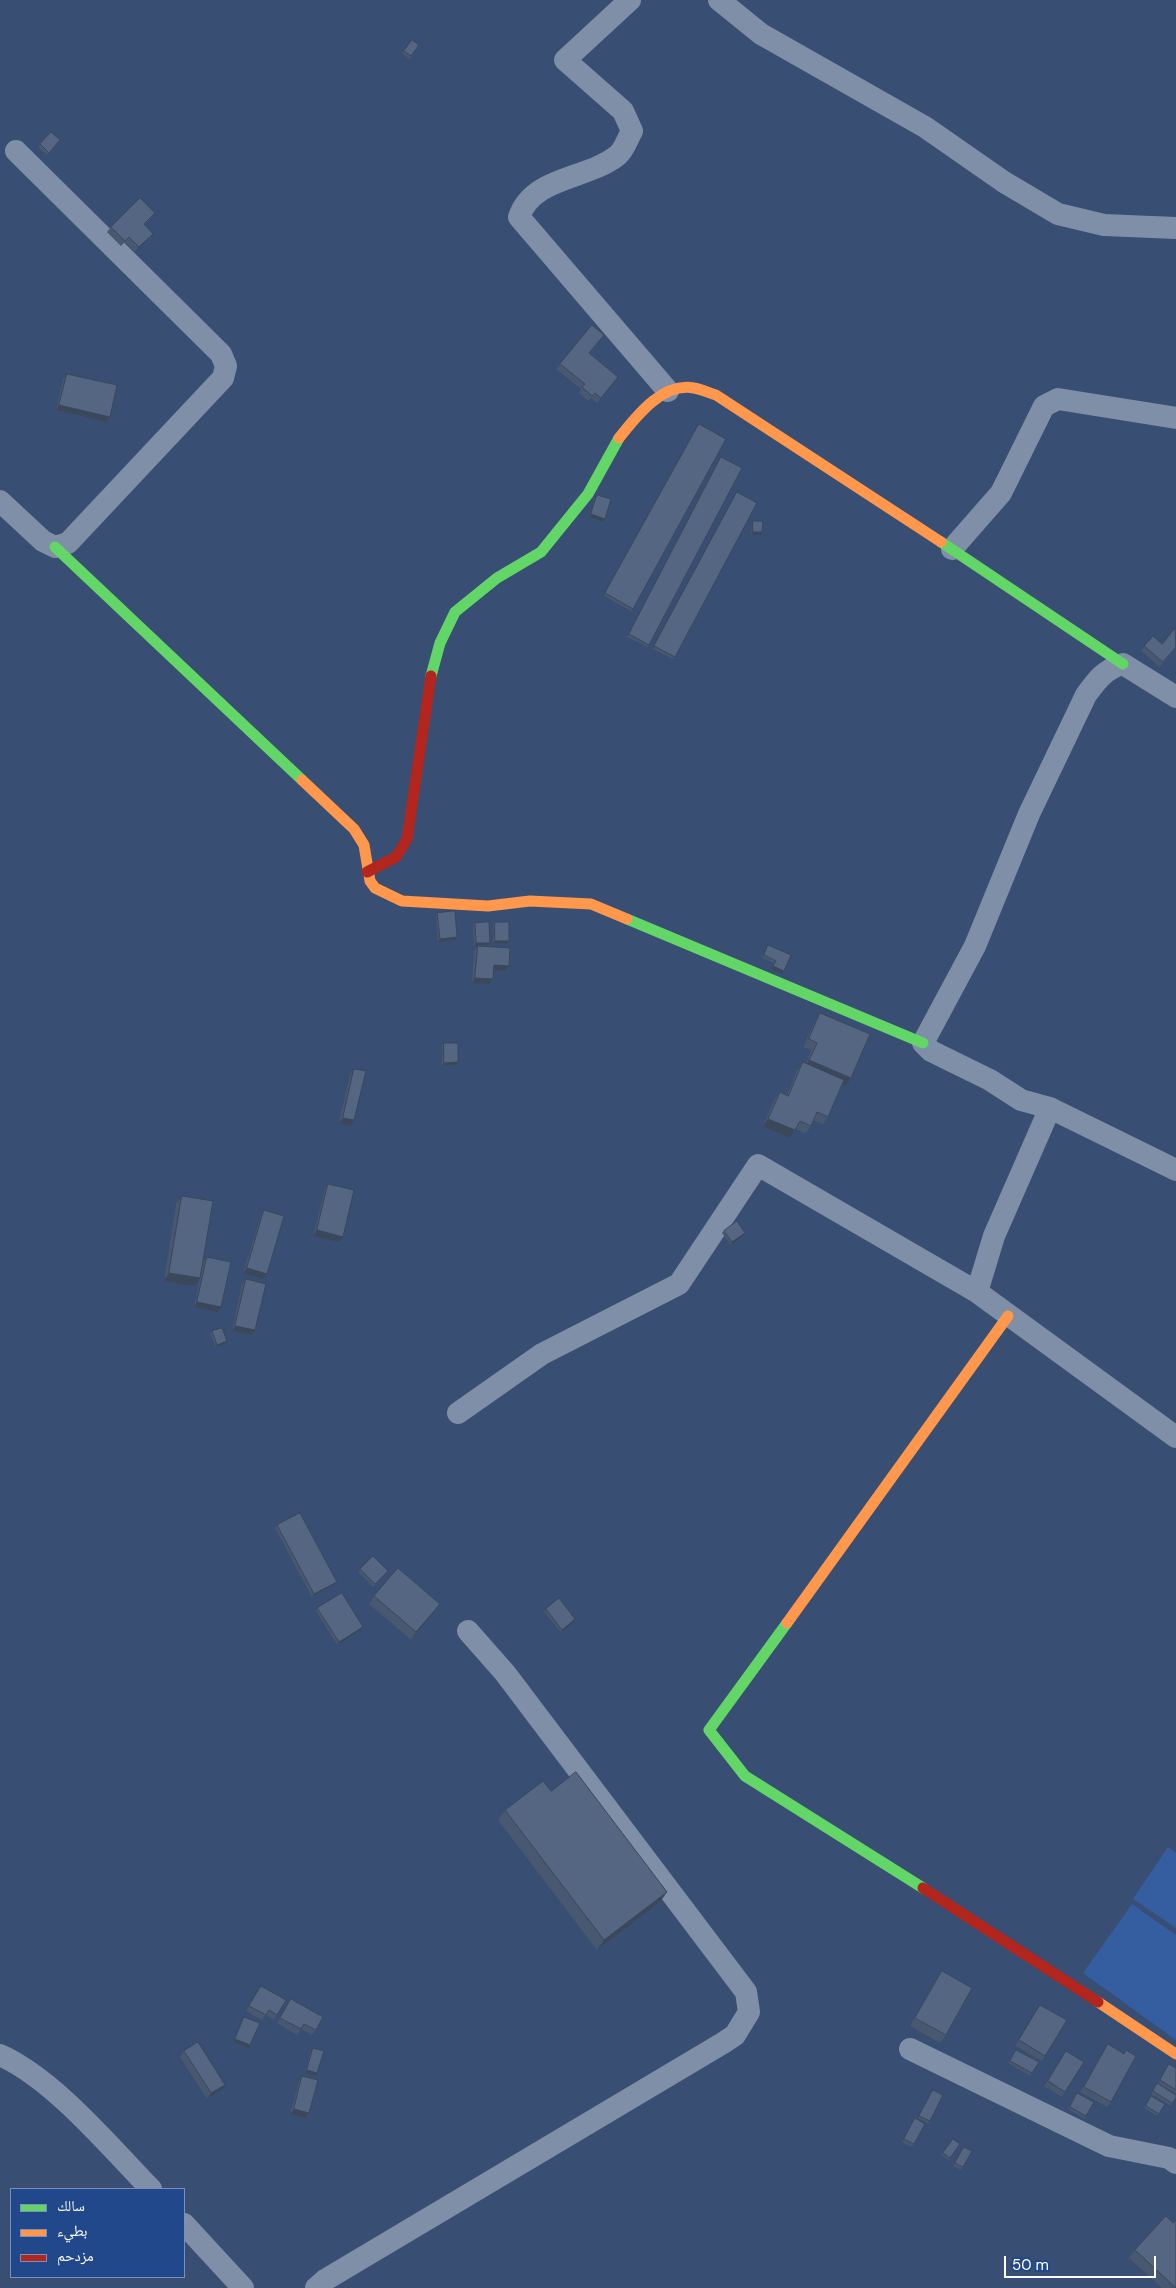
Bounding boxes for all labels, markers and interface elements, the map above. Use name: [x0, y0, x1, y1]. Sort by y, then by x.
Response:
legend: [10, 2188, 185, 2278]
text: سالك: [57, 2196, 85, 2216]
text: بطيء: [57, 2221, 87, 2241]
text: مزدحم: [57, 2246, 94, 2266]
scale bar: [1006, 2246, 1158, 2278]
text: 50 m: [1012, 2255, 1049, 2275]

